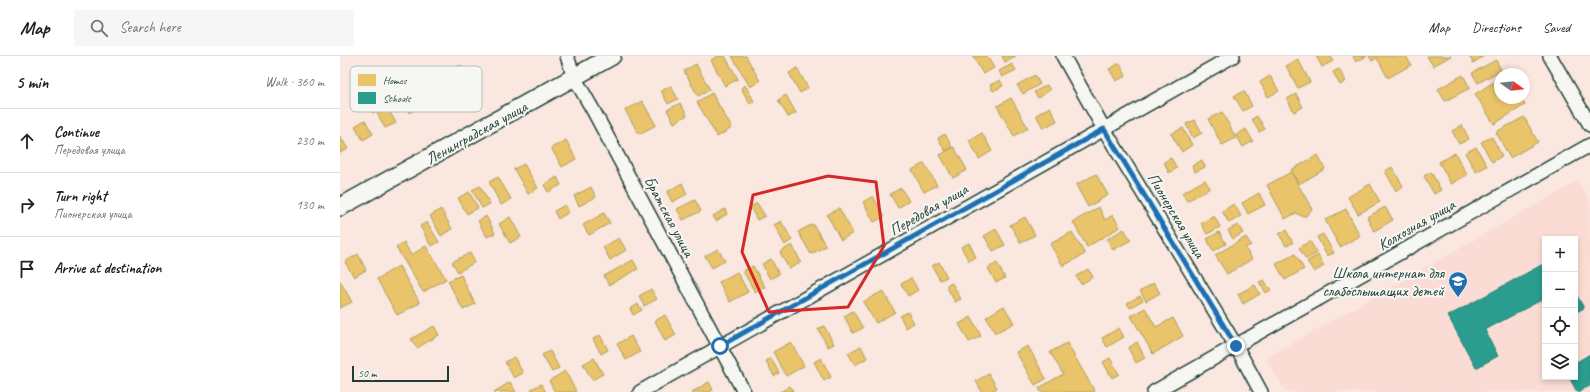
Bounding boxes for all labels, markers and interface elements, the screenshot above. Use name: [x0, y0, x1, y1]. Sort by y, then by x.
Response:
search box: [74, 10, 354, 46]
text: Map: [20, 16, 50, 40]
icon: search: [88, 17, 110, 39]
text: Search here: [120, 18, 181, 37]
text: Map: [1429, 19, 1450, 36]
text: Directions: [1472, 19, 1521, 36]
text: Saved: [1543, 19, 1570, 36]
legend: [350, 66, 482, 112]
north arrow: [1494, 68, 1530, 104]
text: 5 min: [16, 72, 48, 93]
text: Homes: [383, 73, 408, 87]
text: Walk · 360 m: [265, 74, 324, 90]
text: Schools: [383, 91, 412, 105]
street label: Ленинградская улица: [422, 96, 532, 169]
text: Continue: [54, 123, 99, 142]
icon: ahead: [16, 130, 38, 152]
text: 230 m: [296, 133, 324, 149]
text: Передовая улица: [54, 142, 125, 158]
street label: Пионерская улица: [1143, 169, 1210, 263]
street label: Братская улица: [639, 173, 699, 262]
street label: Передовая улица: [886, 179, 973, 240]
text: Turn right: [54, 187, 107, 206]
icon: right: [16, 194, 38, 216]
street label: Колхозная улица: [1374, 194, 1460, 255]
text: 130 m: [296, 197, 324, 213]
text: Пионерская улица: [54, 206, 132, 222]
map controls: [1542, 236, 1578, 380]
button: +: [1542, 236, 1578, 272]
icon: arrive: [16, 258, 38, 280]
text: Arrive at destination: [54, 259, 161, 278]
place label: Школа интернат для слабослышащих детей: [1323, 263, 1446, 301]
school or university icon: Школа интернат для слабослышащих детей: [1447, 270, 1469, 298]
button: −: [1542, 272, 1578, 308]
button: locate: [1542, 308, 1578, 344]
route start: [711, 337, 729, 355]
route end: [1227, 337, 1245, 355]
button: layers: [1542, 344, 1578, 380]
scale bar: [352, 364, 449, 383]
text: 50 m: [358, 366, 377, 380]

